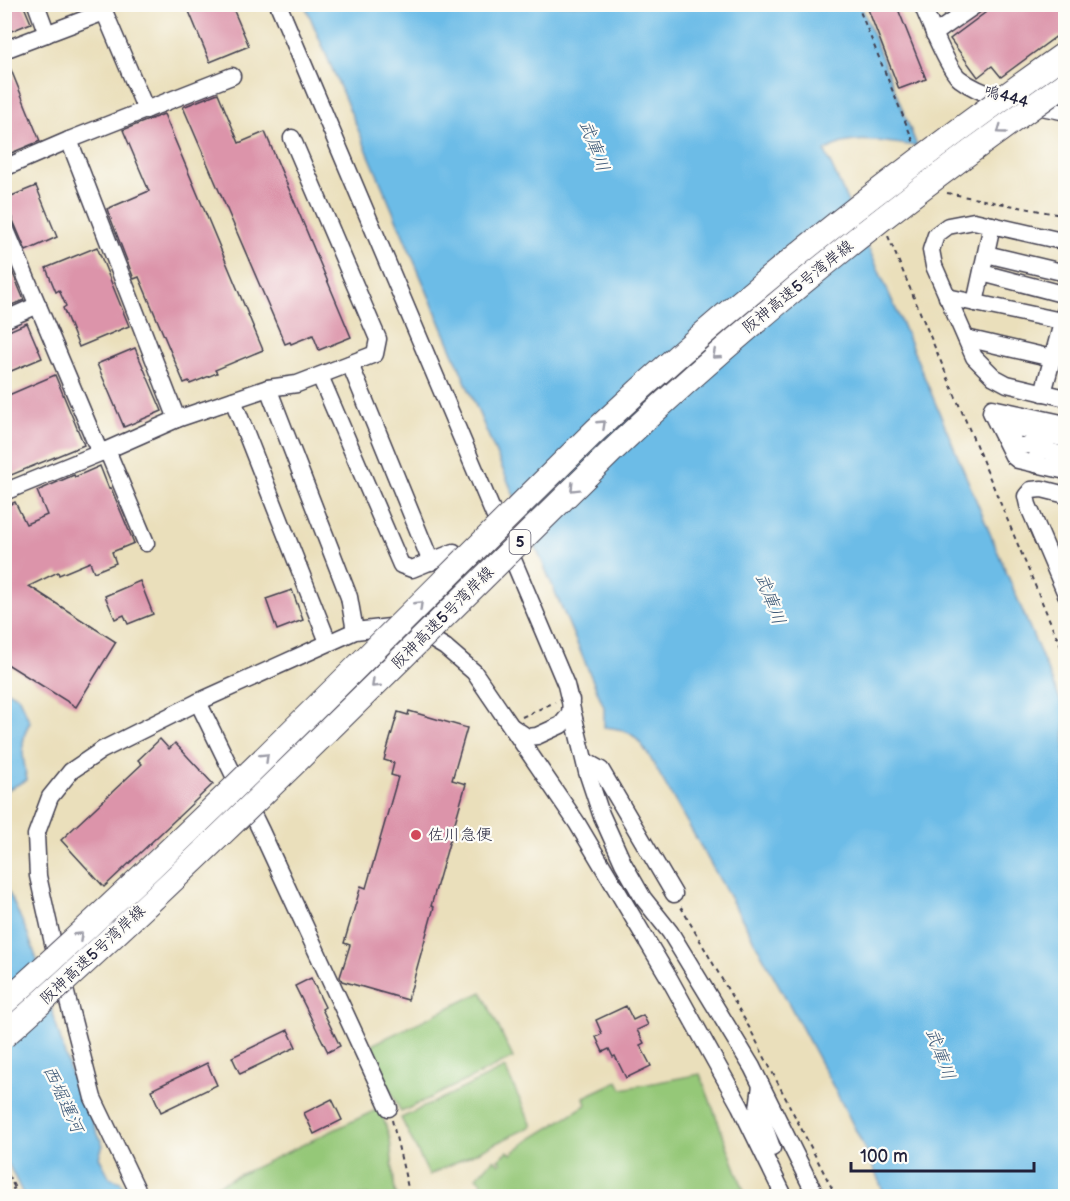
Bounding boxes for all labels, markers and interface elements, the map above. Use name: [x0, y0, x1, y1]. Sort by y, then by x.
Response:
street label: 鳴444: [982, 82, 1031, 112]
water label: 武庫川: [575, 117, 613, 175]
one-way arrow: [996, 123, 1007, 134]
street label: 阪神高速5号湾岸線: [739, 236, 857, 338]
one-way arrow: [713, 348, 723, 359]
one-way arrow: [595, 420, 606, 431]
one-way arrow: [570, 481, 580, 492]
road number: 5: [510, 530, 530, 554]
street label: 阪神高速5号湾岸線: [388, 563, 498, 673]
water label: 武庫川: [751, 570, 789, 628]
one-way arrow: [411, 602, 422, 613]
one-way arrow: [372, 677, 382, 688]
one-way arrow: [257, 753, 268, 764]
place label: 佐川急便: [428, 826, 492, 845]
marker: 佐川急便: [409, 828, 423, 842]
street label: 阪神高速5号湾岸線: [36, 901, 150, 1009]
one-way arrow: [72, 932, 83, 943]
water label: 武庫川: [921, 1025, 959, 1083]
water label: 西堀運河: [38, 1062, 89, 1139]
scale bar: [851, 1135, 1034, 1173]
text: 100 m: [860, 1146, 908, 1167]

